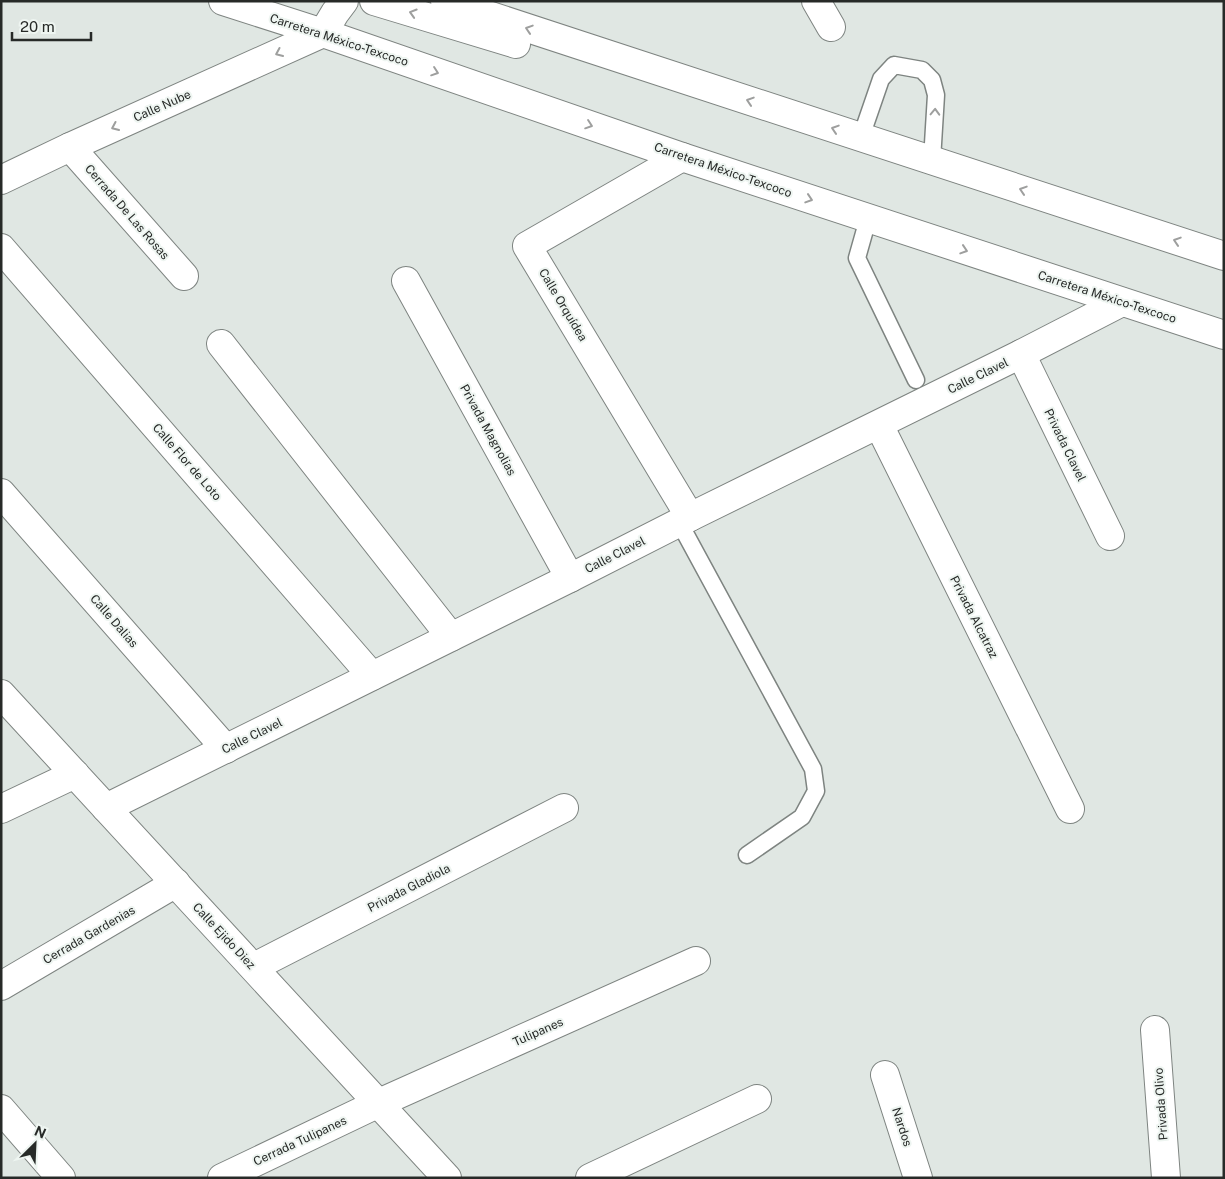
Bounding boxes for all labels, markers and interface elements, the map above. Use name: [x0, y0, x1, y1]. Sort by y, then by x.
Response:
one-way arrow: [410, 9, 418, 19]
scale bar: [12, 10, 91, 42]
street label: Carretera México-Texcoco: [268, 11, 410, 69]
text: 20 m: [20, 18, 55, 35]
one-way arrow: [525, 25, 533, 35]
one-way arrow: [275, 47, 284, 58]
one-way arrow: [431, 66, 439, 76]
street label: Calle Nube: [131, 87, 193, 125]
one-way arrow: [746, 97, 754, 107]
one-way arrow: [930, 107, 941, 115]
one-way arrow: [584, 119, 593, 129]
one-way arrow: [111, 120, 120, 131]
one-way arrow: [832, 124, 840, 134]
street label: Carretera México-Texcoco: [652, 140, 794, 200]
street label: Cerrada De Las Rosas: [82, 162, 172, 262]
one-way arrow: [1019, 186, 1028, 196]
one-way arrow: [805, 193, 813, 203]
one-way arrow: [1174, 237, 1182, 247]
one-way arrow: [959, 244, 967, 254]
street label: Calle Orquídea: [536, 266, 590, 344]
street label: Carretera México-Texcoco: [1036, 268, 1178, 326]
street label: Calle Clavel: [945, 355, 1011, 397]
street label: Privada Magnolias: [457, 382, 519, 478]
street label: Privada Clavel: [1041, 406, 1089, 484]
street label: Calle Flor de Loto: [150, 421, 224, 503]
street label: Calle Clavel: [582, 534, 648, 576]
street label: Privada Alcatraz: [947, 573, 1001, 661]
street label: Calle Dalias: [87, 592, 141, 650]
street label: Calle Clavel: [219, 715, 285, 757]
street label: Privada Gladiola: [365, 861, 453, 915]
street label: Calle Ejido Diez: [190, 900, 258, 972]
street label: Cerrada Gardenias: [40, 903, 138, 967]
street label: Tulipanes: [511, 1015, 565, 1049]
street label: Privada Olivo: [1151, 1067, 1171, 1141]
street label: Nardos: [889, 1106, 915, 1148]
street label: Cerrada Tulipanes: [251, 1113, 349, 1169]
north arrow: [10, 1119, 60, 1169]
text: N: [32, 1123, 49, 1142]

